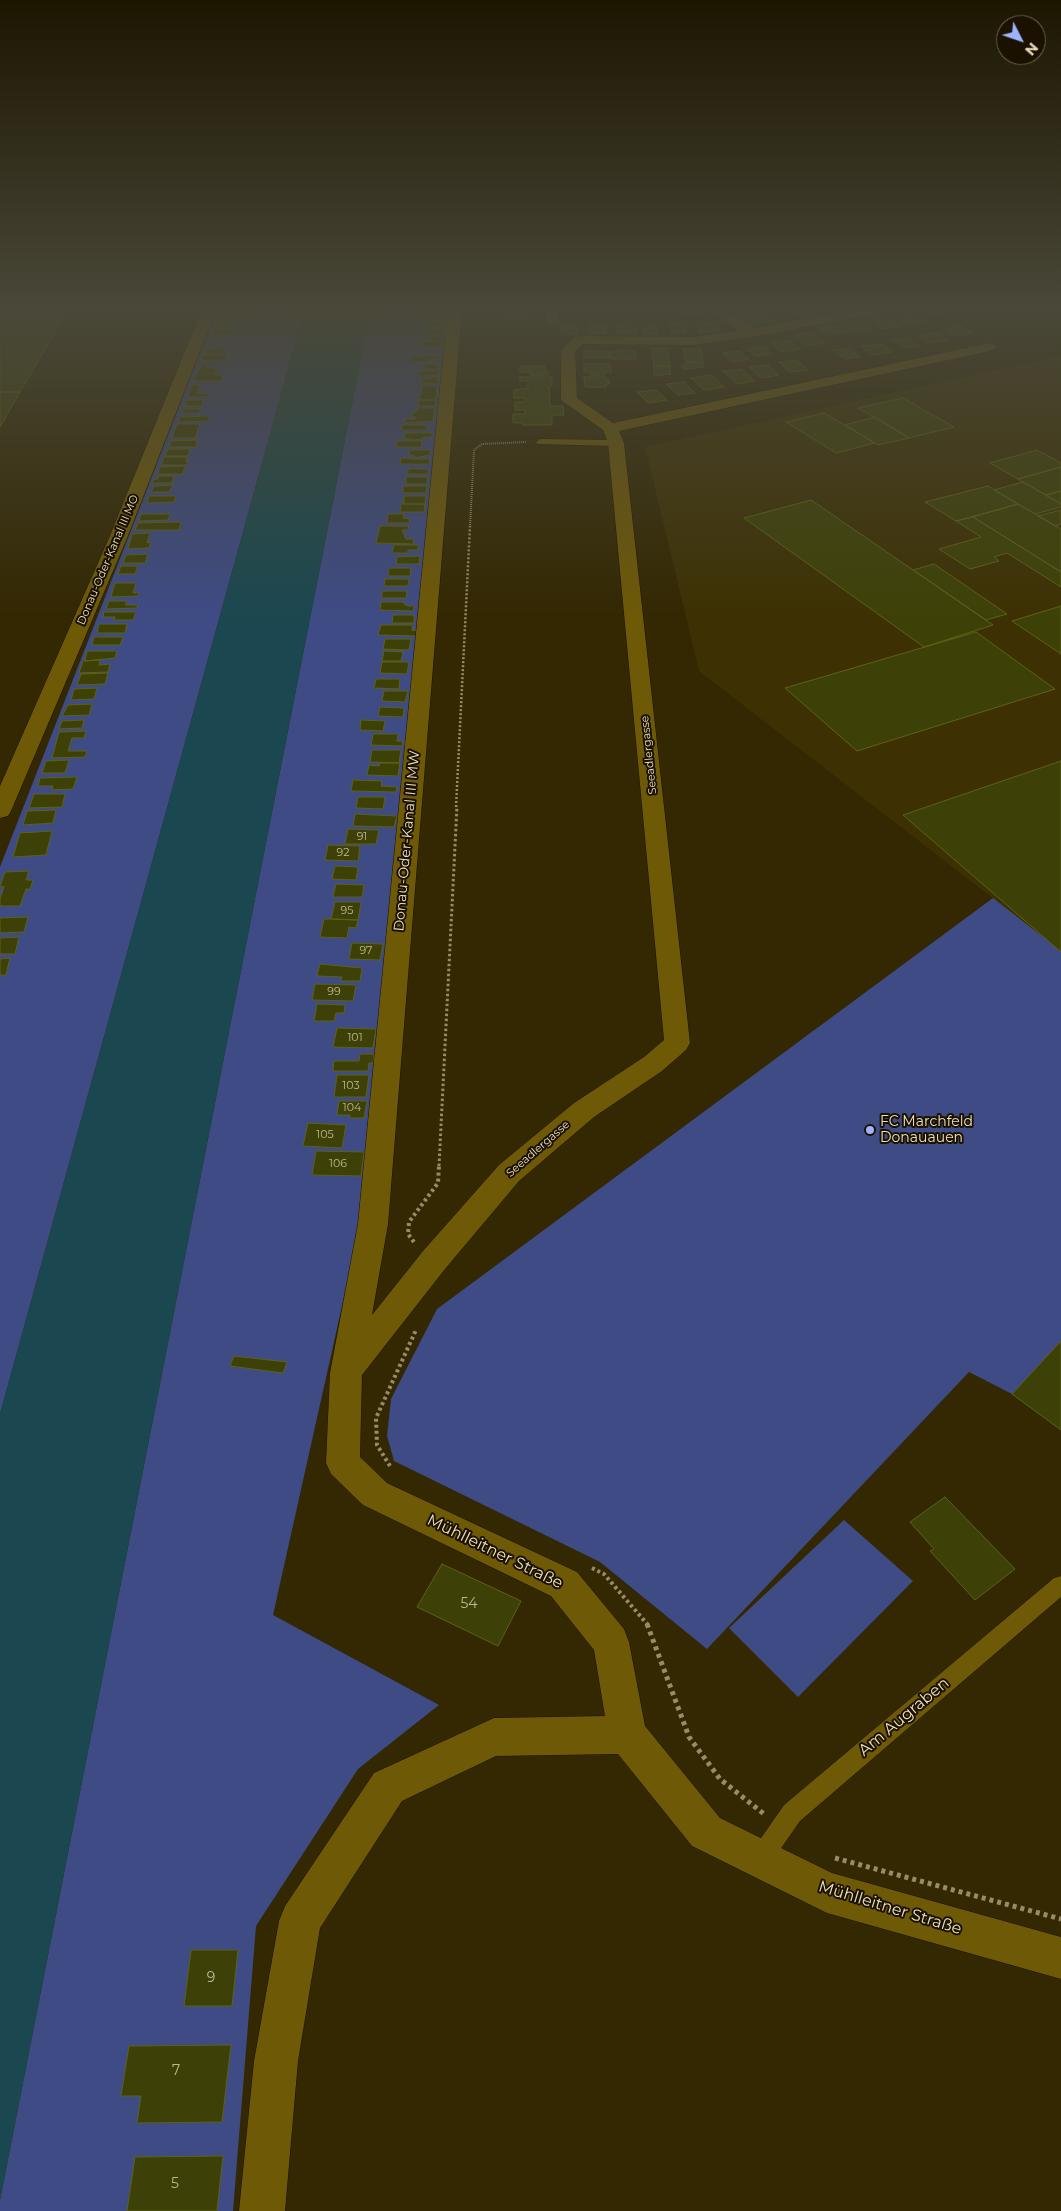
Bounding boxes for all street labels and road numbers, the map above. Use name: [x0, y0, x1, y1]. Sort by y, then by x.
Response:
street label: Donau-Oder-Kanal III MO: [75, 493, 141, 627]
street label: Seeadlergasse: [638, 715, 660, 795]
street label: Donau-Oder-Kanal III MW: [391, 750, 423, 932]
street label: Seeadlergasse: [504, 1118, 572, 1180]
street label: Mühlleitner Straße: [424, 1511, 566, 1593]
street label: Am Augraben: [855, 1674, 953, 1760]
street label: Mühlleitner Straße: [816, 1877, 964, 1939]

